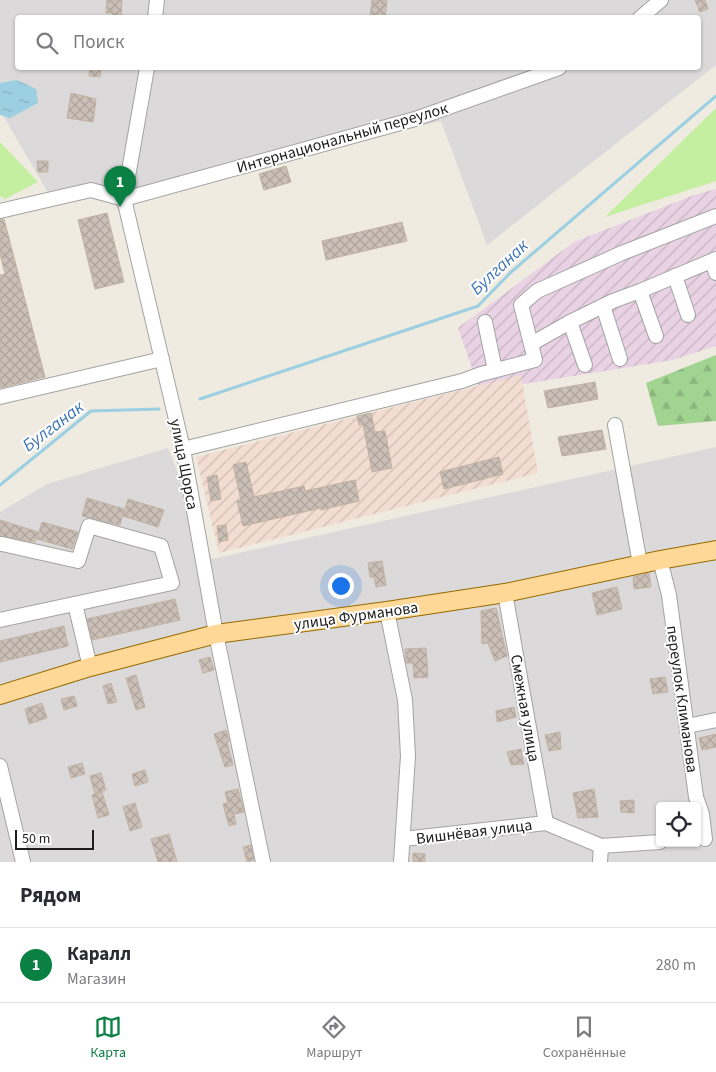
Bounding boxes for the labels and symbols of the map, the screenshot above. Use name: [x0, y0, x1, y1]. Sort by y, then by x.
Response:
street label: Интернациональный переулок: [234, 97, 451, 179]
pin: 1: [104, 166, 136, 207]
water label: Булганак: [465, 234, 534, 301]
water label: Булганак: [17, 395, 90, 458]
street label: улица Щорса: [164, 417, 204, 511]
your location: [328, 573, 354, 599]
street label: улица Фурманова: [293, 596, 420, 636]
street label: переулок Климанова: [661, 624, 703, 774]
street label: Смежная улица: [505, 653, 545, 764]
street label: Вишнёвая улица: [415, 814, 533, 850]
scale bar: [15, 827, 94, 850]

